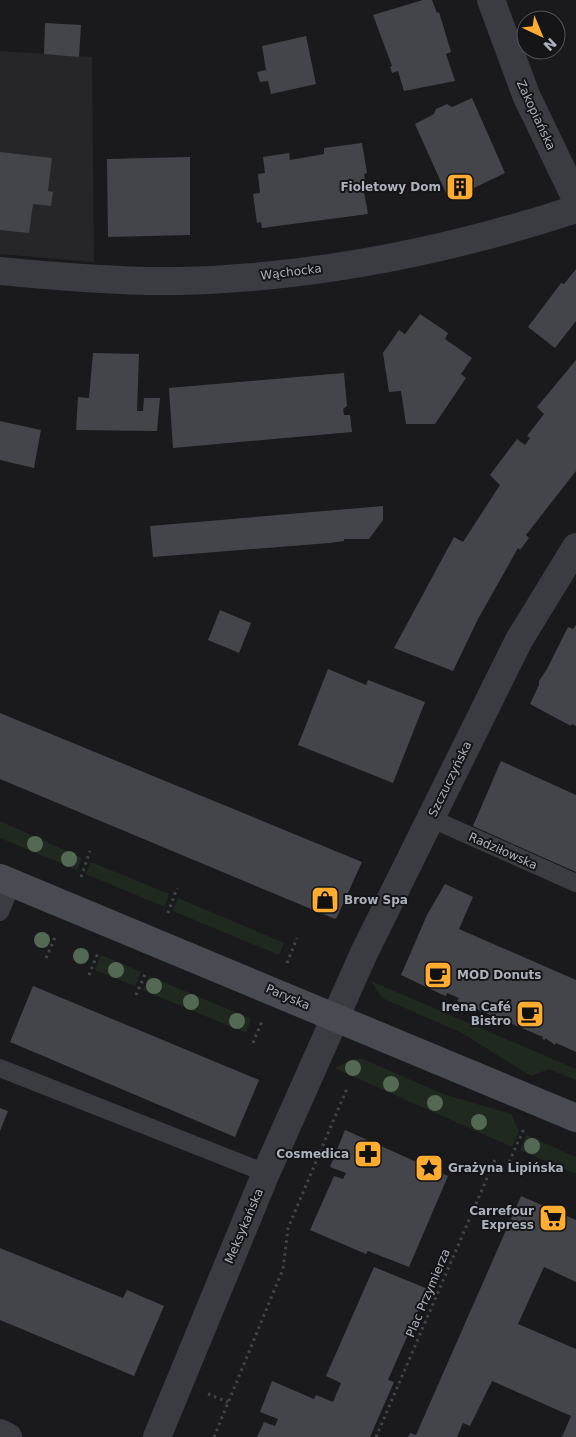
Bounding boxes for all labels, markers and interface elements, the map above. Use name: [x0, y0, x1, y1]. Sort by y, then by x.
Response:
north arrow: [516, 10, 566, 60]
text: N: [540, 35, 560, 54]
street label: Zakopiańska: [514, 78, 558, 152]
building icon: Fioletowy Dom: [445, 172, 475, 202]
place label: Fioletowy Dom: [340, 180, 441, 194]
street label: Wąchocka: [260, 261, 322, 283]
street label: Szczuczyńska: [426, 739, 474, 819]
street label: Radziłowska: [467, 830, 539, 872]
shop icon: Brow Spa: [310, 885, 340, 915]
place label: Brow Spa: [344, 893, 408, 907]
cafe icon: MOD Donuts: [423, 960, 453, 990]
place label: MOD Donuts: [457, 968, 541, 982]
street label: Paryska: [264, 981, 312, 1013]
cafe icon: Irena Café Bistro: [515, 999, 545, 1029]
place label: Irena Café Bistro: [441, 1000, 511, 1028]
pharmacy icon: Cosmedica: [353, 1139, 383, 1169]
place label: Cosmedica: [276, 1147, 349, 1161]
place icon: Grażyna Lipińska: [414, 1153, 444, 1183]
place label: Grażyna Lipińska: [448, 1161, 564, 1175]
street label: Meksykańska: [222, 1186, 266, 1266]
supermarket icon: Carrefour Express: [538, 1203, 568, 1233]
place label: Carrefour Express: [469, 1204, 534, 1232]
street label: Plac Przymierza: [403, 1247, 453, 1339]

